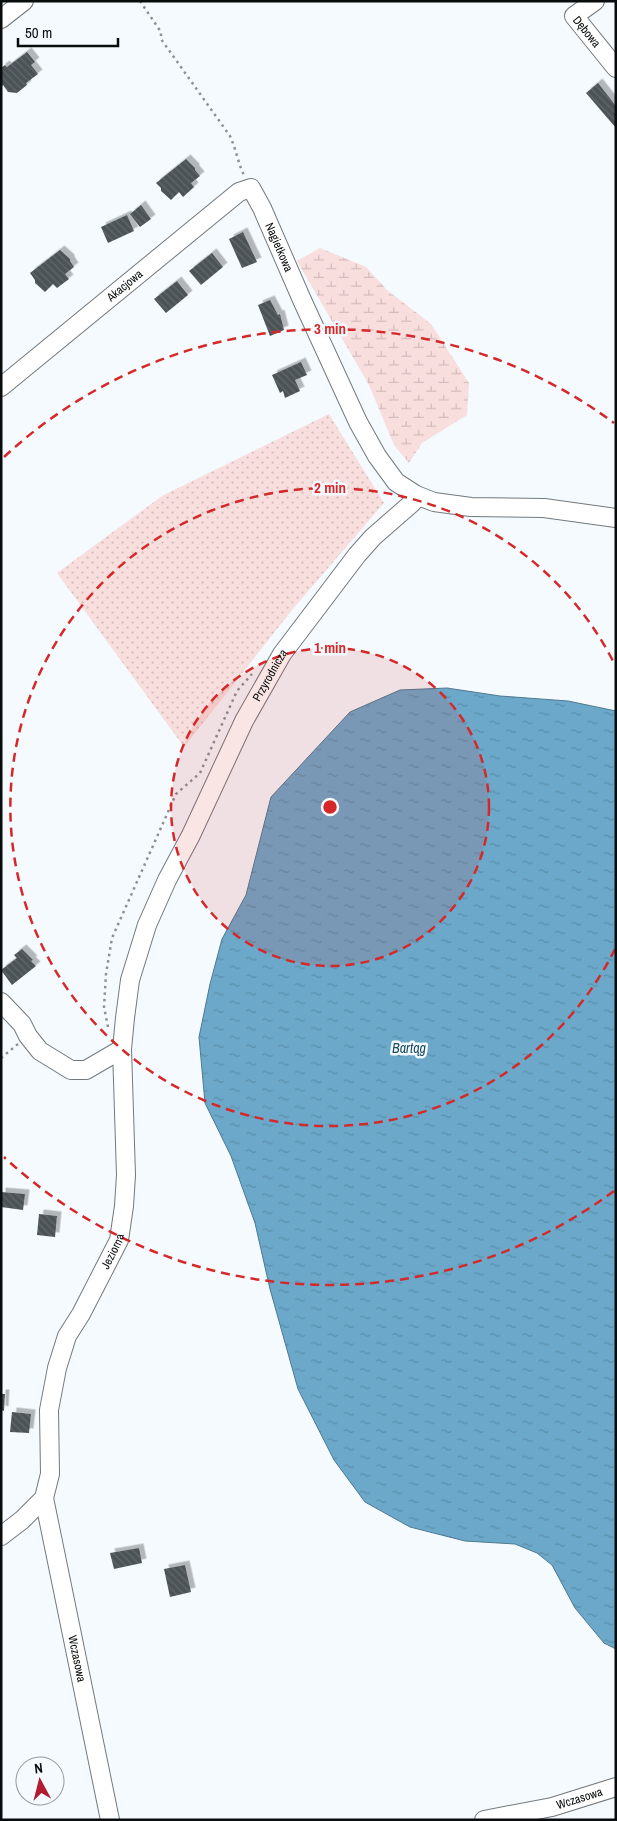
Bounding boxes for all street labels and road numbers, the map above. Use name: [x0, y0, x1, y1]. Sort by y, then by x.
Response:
street label: Dębowa: [569, 13, 605, 51]
street label: Nagietkowa: [261, 220, 297, 275]
street label: Akacjowa: [103, 266, 147, 306]
street label: Przyrodnicza: [249, 645, 291, 704]
street label: Jeziorna: [97, 1232, 128, 1272]
street label: Wczasowa: [64, 1634, 90, 1684]
street label: Wczasowa: [554, 1784, 605, 1813]

